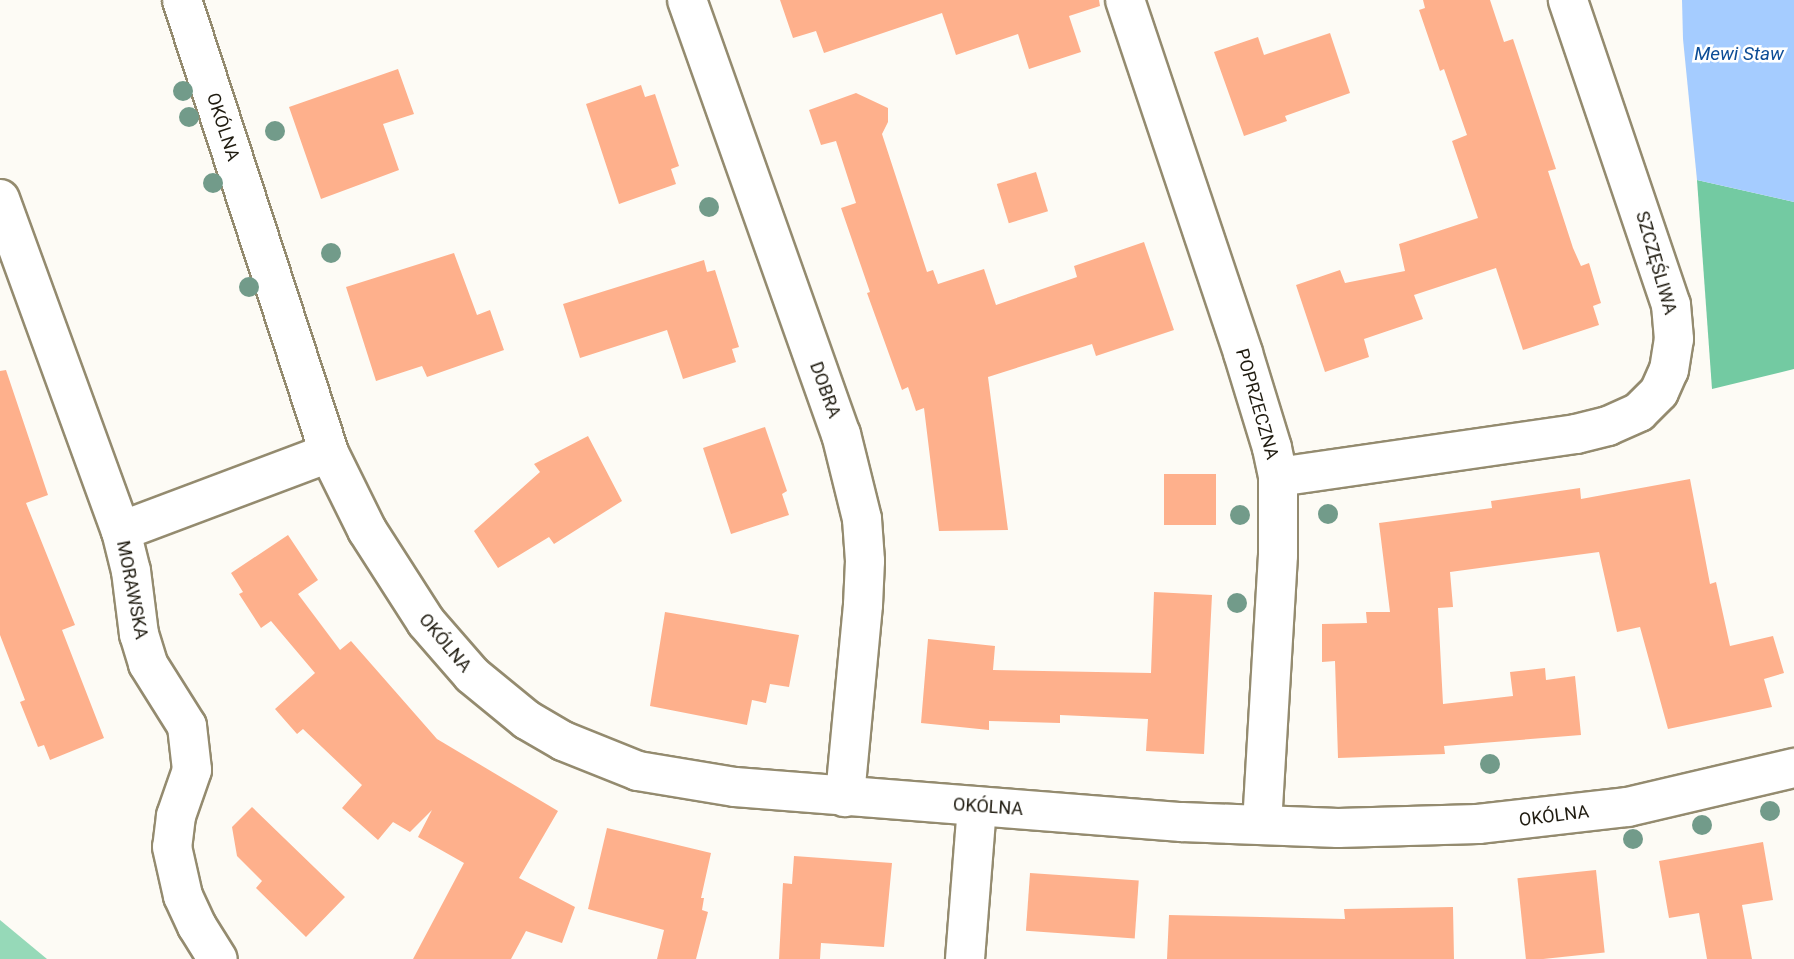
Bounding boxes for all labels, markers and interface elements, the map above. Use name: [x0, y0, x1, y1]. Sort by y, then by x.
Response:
water label: Mewi Staw: [1694, 43, 1784, 65]
street label: OKÓLNA: [202, 90, 244, 164]
street label: SZCZĘŚLIWA: [1631, 209, 1681, 317]
street label: POPRZECZNA: [1231, 346, 1283, 462]
street label: DOBRA: [805, 359, 845, 421]
street label: MORAWSKA: [112, 539, 152, 641]
street label: OKÓLNA: [414, 609, 476, 677]
street label: OKÓLNA: [952, 794, 1024, 820]
street label: OKÓLNA: [1518, 801, 1590, 831]

